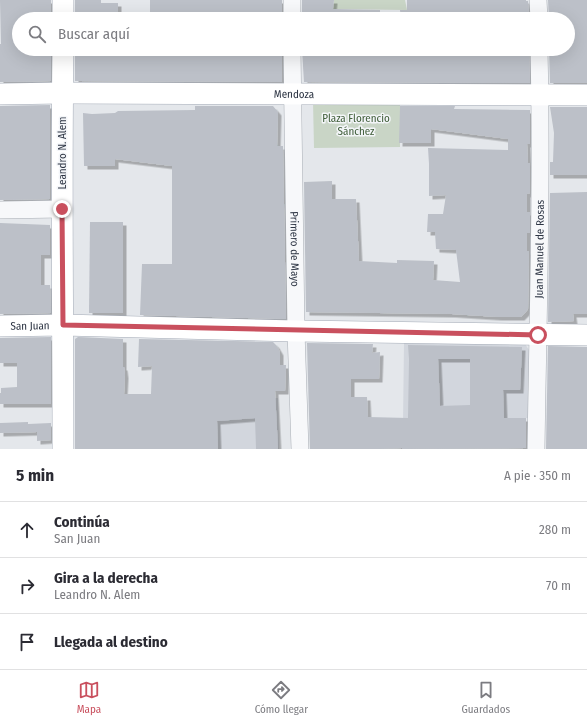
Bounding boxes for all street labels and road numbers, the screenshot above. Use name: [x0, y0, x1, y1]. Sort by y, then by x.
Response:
street label: Mendoza: [274, 88, 314, 101]
street label: Leandro N. Alem: [56, 116, 69, 190]
street label: Juan Manuel de Rosas: [533, 199, 547, 298]
street label: Primero de Mayo: [287, 211, 301, 287]
street label: San Juan: [10, 319, 50, 333]

